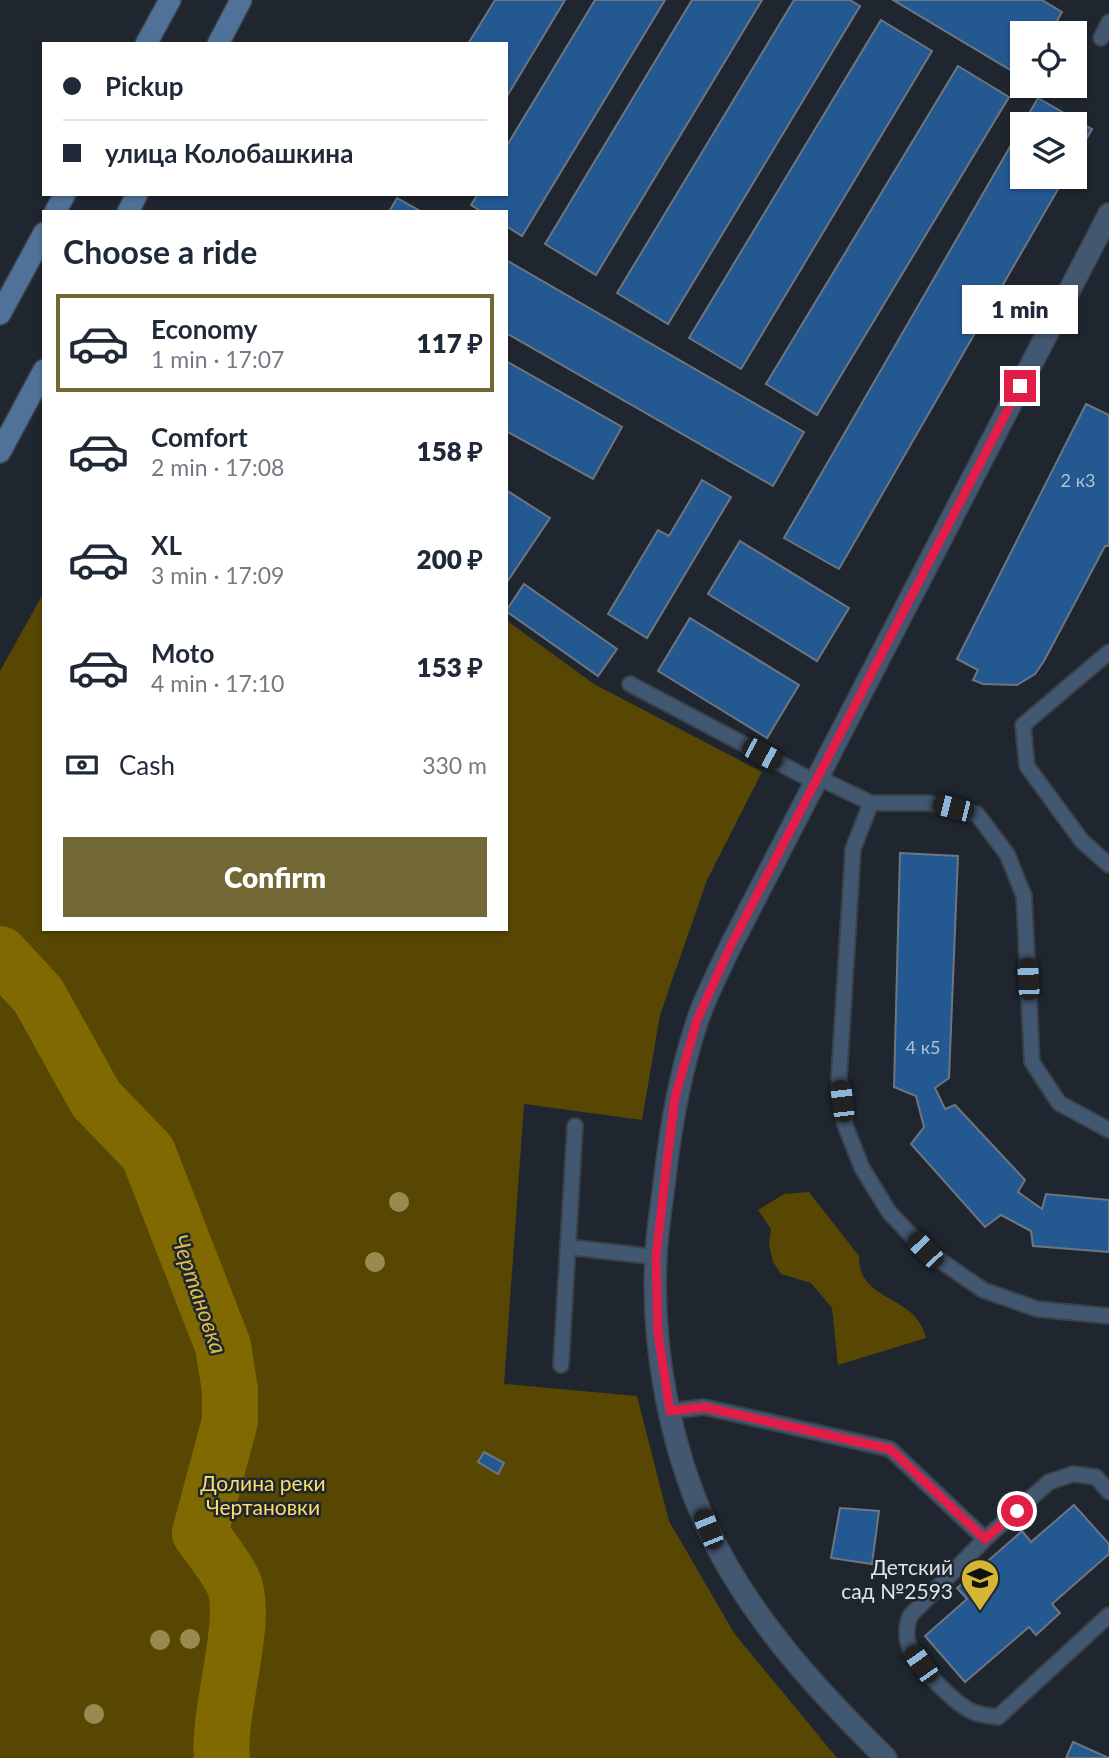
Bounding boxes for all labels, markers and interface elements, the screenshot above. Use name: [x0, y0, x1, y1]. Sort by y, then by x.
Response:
map controls: [1010, 21, 1087, 189]
button: locate: [1010, 21, 1087, 98]
text: Pickup: [105, 70, 184, 102]
button: layers: [1010, 112, 1087, 189]
text: улица Колобашкина: [105, 137, 353, 169]
text: Choose a ride: [63, 232, 257, 271]
callout: 1 min: [962, 284, 1078, 334]
text: 1 min: [991, 295, 1049, 323]
icon: car: [67, 312, 130, 375]
text: Economy: [151, 313, 257, 345]
text: 117 ₽: [417, 327, 483, 359]
text: 1 min · 17:07: [151, 345, 284, 373]
route end: [1004, 370, 1036, 402]
icon: car: [67, 420, 130, 483]
text: Comfort: [151, 421, 248, 453]
text: 158 ₽: [417, 435, 483, 467]
text: 2 min · 17:08: [151, 453, 284, 481]
house number: 2 к3: [1061, 469, 1095, 491]
icon: car: [67, 528, 130, 591]
text: XL: [151, 529, 182, 561]
text: 200 ₽: [417, 543, 483, 575]
text: 3 min · 17:09: [151, 561, 284, 589]
icon: car: [67, 636, 130, 699]
text: Moto: [151, 637, 214, 669]
text: 153 ₽: [417, 651, 483, 683]
text: 4 min · 17:10: [151, 669, 284, 697]
car: [739, 735, 786, 773]
icon: cash: [63, 746, 101, 784]
text: Cash: [119, 749, 175, 781]
text: 330 m: [422, 751, 487, 779]
car: [931, 793, 976, 823]
button: Confirm: [63, 837, 487, 917]
car: [1017, 957, 1040, 1001]
house number: 4 к5: [906, 1036, 940, 1058]
car: [830, 1079, 855, 1123]
car: [903, 1228, 948, 1272]
water label: Чертановка: [167, 1231, 233, 1357]
park label: Долина реки Чертановки: [200, 1470, 326, 1519]
route start: [1001, 1495, 1033, 1527]
car: [691, 1506, 726, 1552]
place label: Детский сад №2593: [841, 1554, 953, 1603]
school or university icon: Детский сад №2593: [959, 1557, 1001, 1612]
car: [901, 1641, 942, 1687]

